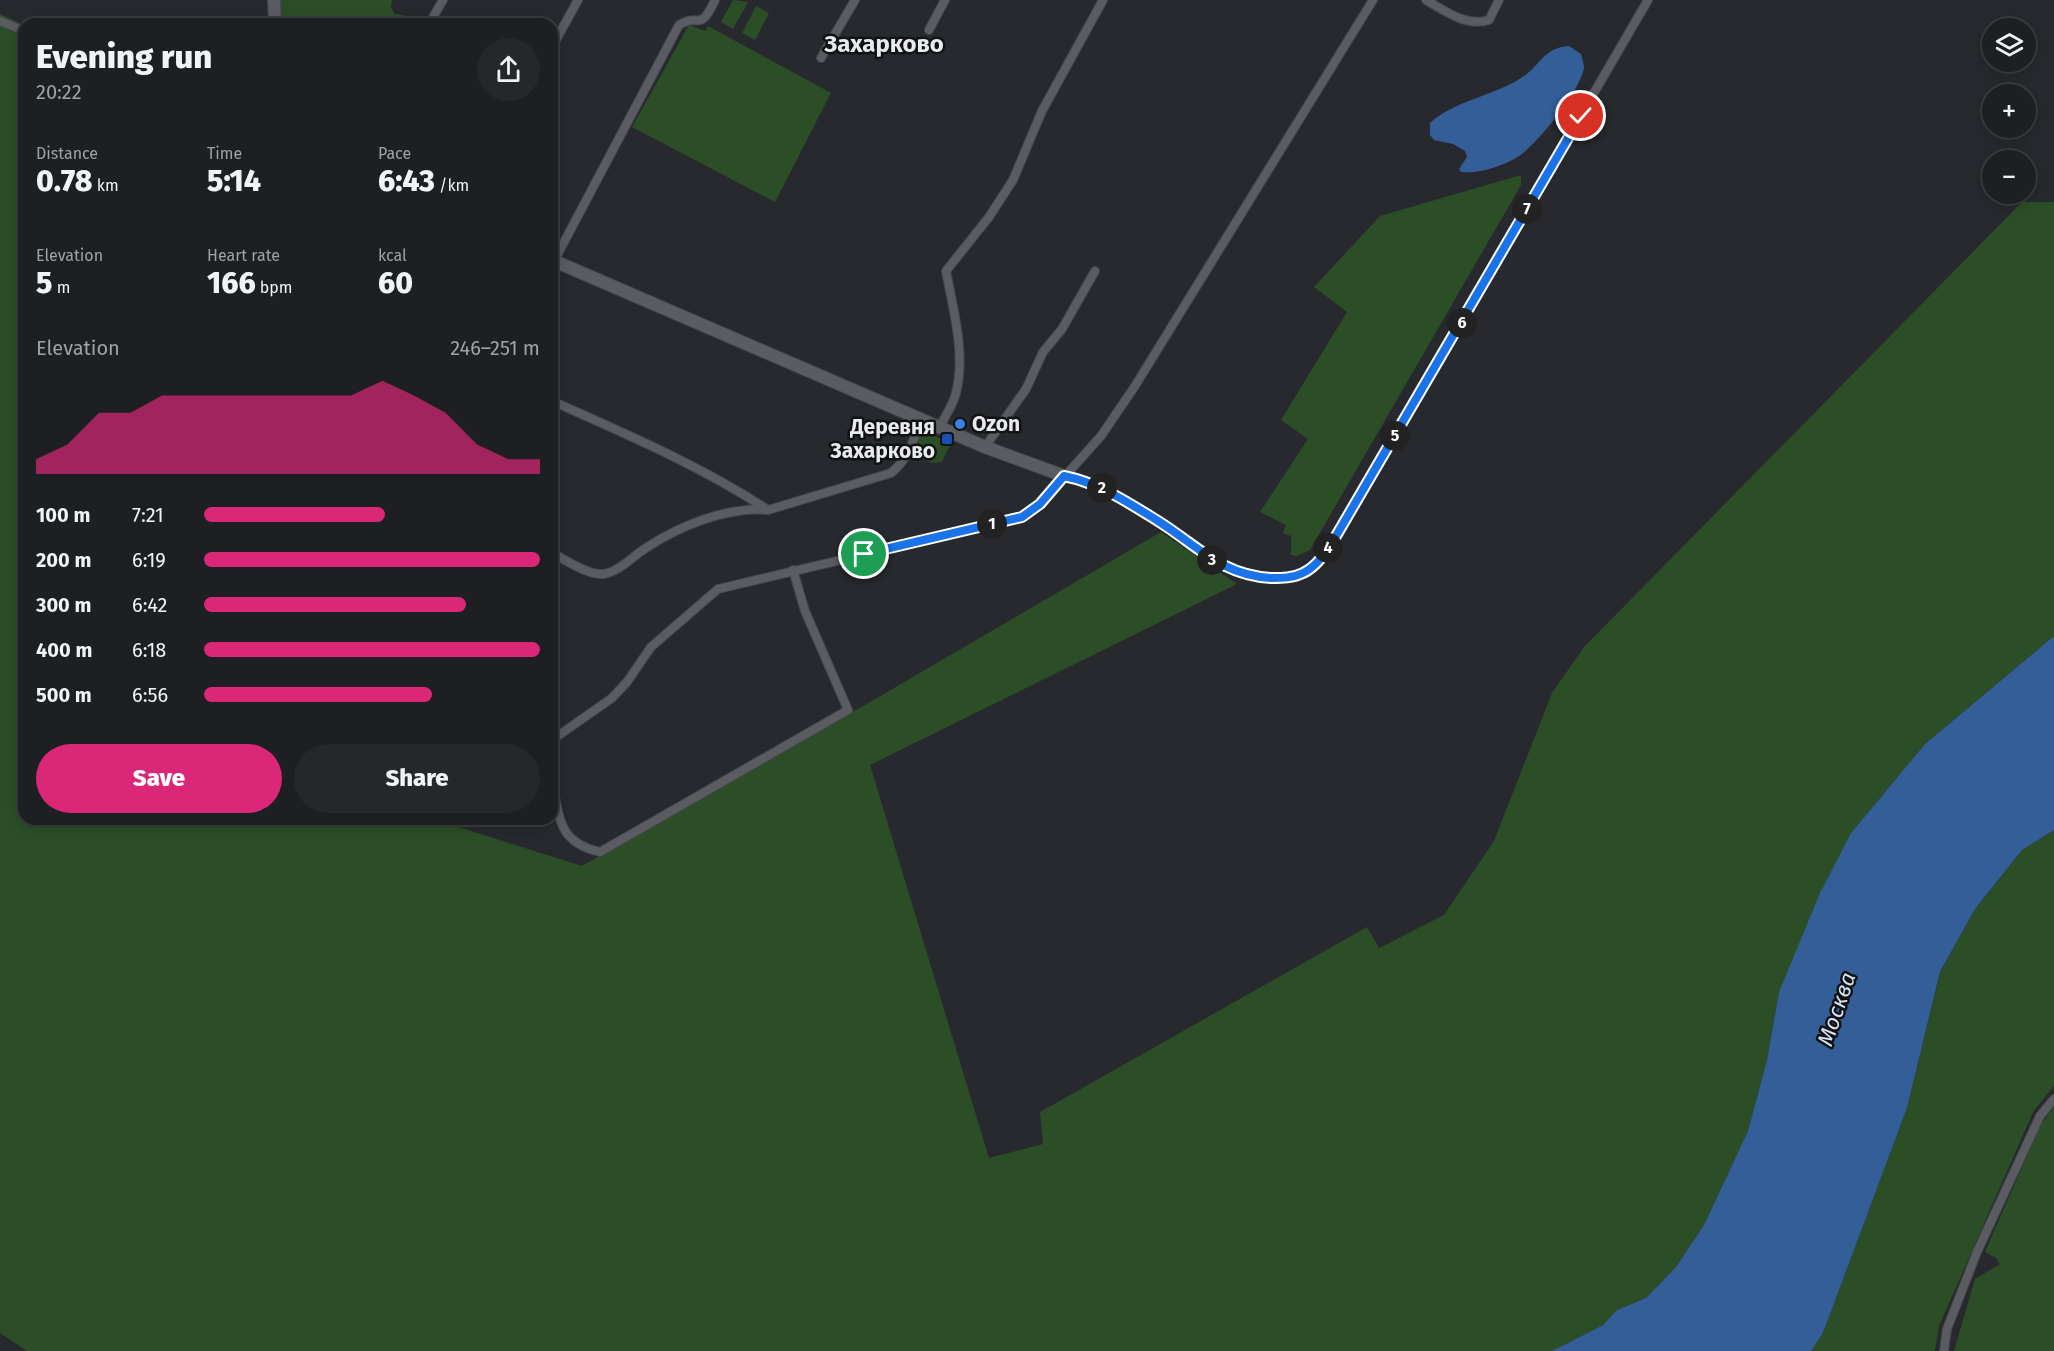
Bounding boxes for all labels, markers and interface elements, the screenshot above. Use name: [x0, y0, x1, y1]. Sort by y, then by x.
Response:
map controls: [1982, 18, 2036, 204]
button: layers: [1982, 18, 2036, 72]
district label: Захарково: [823, 30, 944, 58]
text: Evening run: [36, 37, 212, 77]
button: share: [477, 38, 540, 101]
text: 20:22: [36, 80, 82, 104]
button: +: [1982, 84, 2036, 138]
pin: [1555, 90, 1606, 141]
icon: check: [1564, 99, 1597, 132]
text: Distance: [36, 144, 98, 163]
text: Time: [207, 144, 242, 163]
text: Pace: [378, 144, 411, 163]
button: −: [1982, 150, 2036, 204]
text: 0.78: [36, 163, 93, 199]
text: 5:14: [207, 163, 261, 199]
text: 6:43: [378, 163, 435, 199]
text: km: [93, 176, 119, 195]
text: /km: [435, 176, 469, 195]
pin: 7: [1512, 194, 1542, 224]
text: 7: [1523, 199, 1531, 218]
text: Elevation: [36, 246, 103, 265]
text: Heart rate: [207, 246, 280, 265]
text: kcal: [378, 246, 407, 265]
text: 5: [36, 265, 52, 301]
text: 166: [207, 265, 256, 301]
text: 60: [378, 265, 413, 301]
text: m: [52, 278, 70, 297]
text: bpm: [256, 278, 293, 297]
pin: 6: [1447, 308, 1477, 338]
text: 6: [1457, 313, 1467, 332]
text: Elevation: [36, 336, 120, 360]
text: 246–251 m: [450, 336, 540, 360]
place label: Ozon: [972, 411, 1020, 437]
place label: Деревня Захарково: [829, 414, 935, 464]
marker: Ozon: [953, 417, 967, 431]
pin: 5: [1380, 421, 1410, 451]
text: 5: [1391, 426, 1399, 445]
marker: Деревня Захарково: [940, 432, 954, 446]
pin: 2: [1087, 473, 1117, 503]
text: 2: [1098, 478, 1106, 497]
text: 100 m: [36, 503, 90, 527]
text: 7:21: [132, 503, 164, 527]
pin: 1: [977, 509, 1007, 539]
text: 1: [988, 514, 996, 533]
pin: [838, 528, 889, 579]
pin: 4: [1313, 533, 1343, 563]
icon: arrive: [847, 537, 880, 570]
text: 4: [1323, 538, 1333, 557]
pin: 3: [1197, 545, 1227, 575]
text: 200 m: [36, 548, 91, 572]
text: 6:19: [132, 548, 166, 572]
text: 3: [1208, 550, 1216, 569]
text: 300 m: [36, 593, 91, 617]
text: 6:42: [132, 593, 168, 617]
text: 400 m: [36, 638, 92, 662]
text: 6:18: [132, 638, 166, 662]
text: 500 m: [36, 683, 92, 707]
text: 6:56: [132, 683, 168, 707]
button: Save: [36, 744, 282, 813]
button: Share: [294, 744, 540, 813]
water label: Москва: [1811, 969, 1862, 1049]

